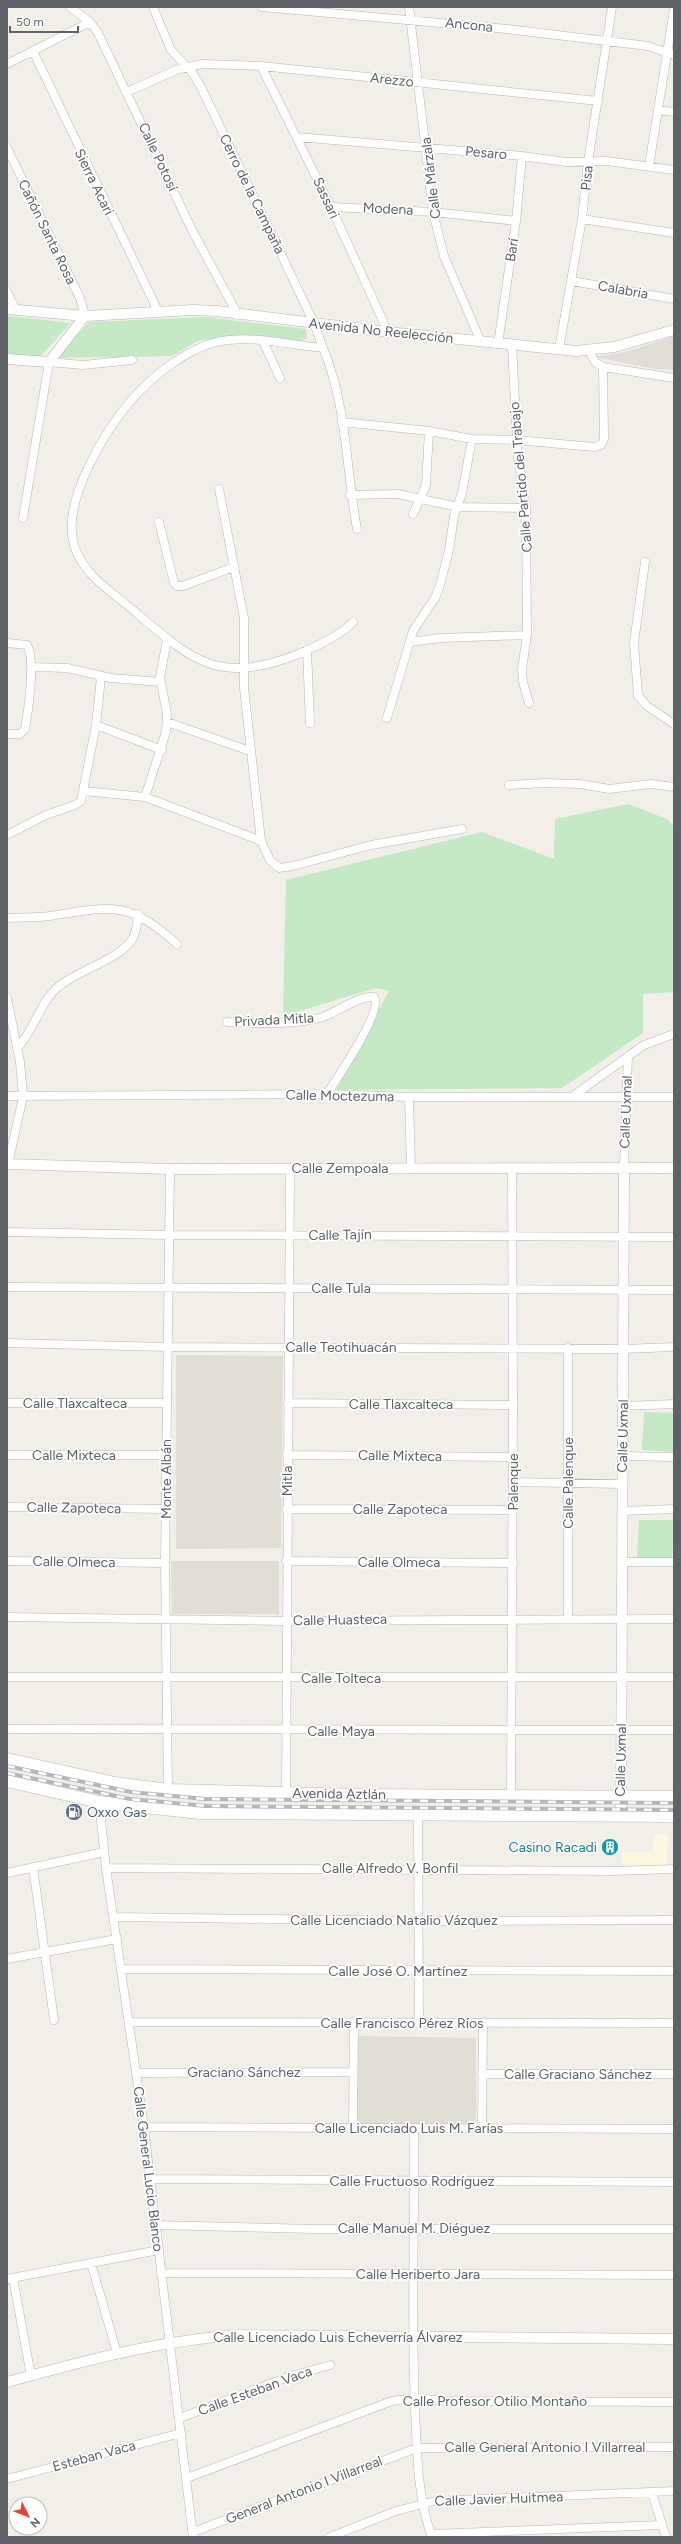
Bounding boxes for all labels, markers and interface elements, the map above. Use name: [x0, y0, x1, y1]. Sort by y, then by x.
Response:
scale bar: [10, 8, 78, 34]
street label: Ancona: [444, 14, 494, 36]
text: 50 m: [16, 15, 44, 29]
street label: Arezzo: [369, 69, 415, 91]
street label: Calle Potosí: [135, 120, 182, 195]
street label: Cerro de la Campaña: [216, 131, 288, 257]
street label: Calle Márzala: [418, 136, 444, 220]
street label: Pesaro: [464, 143, 508, 163]
street label: Sierra Acari: [71, 146, 117, 218]
street label: Pisa: [577, 165, 597, 191]
street label: Sassari: [309, 175, 343, 221]
street label: Cañón Santa Rosa: [14, 177, 80, 287]
street label: Modena: [362, 199, 414, 219]
street label: Barí: [502, 236, 522, 263]
street label: Calabria: [597, 277, 649, 303]
street label: Avenida No Reelección: [308, 315, 454, 347]
street label: Calle Partido del Trabajo: [506, 401, 536, 553]
street label: Privada Mitla: [234, 1009, 314, 1031]
street label: Calle Uxmal: [616, 1075, 636, 1149]
street label: Calle Moctezuma: [286, 1087, 394, 1105]
street label: Calle Zempoala: [292, 1160, 388, 1177]
street label: Calle Tajín: [308, 1226, 372, 1244]
street label: Calle Tula: [311, 1280, 371, 1297]
street label: Calle Teotihuacán: [286, 1339, 397, 1356]
street label: Calle Tlaxcalteca: [23, 1395, 127, 1412]
street label: Calle Tlaxcalteca: [349, 1396, 453, 1413]
street label: Calle Uxmal: [614, 1399, 632, 1473]
street label: Calle Palenque: [560, 1437, 577, 1529]
street label: Monte Albán: [158, 1439, 175, 1519]
street label: Calle Mixteca: [32, 1447, 116, 1464]
street label: Calle Mixteca: [358, 1447, 442, 1465]
street label: Palenque: [505, 1453, 522, 1511]
street label: Mitla: [279, 1466, 296, 1496]
street label: Calle Zapoteca: [27, 1499, 121, 1517]
street label: Calle Zapoteca: [353, 1501, 447, 1518]
street label: Calle Olmeca: [32, 1553, 116, 1571]
street label: Calle Olmeca: [358, 1554, 440, 1571]
street label: Calle Huasteca: [293, 1611, 387, 1629]
street label: Calle Tolteca: [301, 1670, 381, 1687]
street label: Calle Maya: [307, 1723, 375, 1740]
street label: Calle Uxmal: [612, 1723, 630, 1797]
street label: Avenida Aztlán: [292, 1785, 386, 1803]
fuel station icon: Oxxo Gas: [64, 1802, 84, 1822]
place label: Oxxo Gas: [87, 1804, 147, 1821]
building icon: Casino Racadi: [600, 1837, 620, 1857]
place label: Casino Racadi: [509, 1839, 597, 1856]
street label: Calle Alfredo V. Bonfil: [322, 1860, 458, 1877]
street label: Calle Licenciado Natalio Vázquez: [290, 1912, 498, 1929]
street label: Calle José O. Martínez: [328, 1963, 468, 1980]
street label: Calle Francisco Pérez Ríos: [320, 2015, 484, 2032]
street label: Graciano Sánchez: [187, 2064, 301, 2081]
street label: Calle Graciano Sánchez: [504, 2066, 652, 2083]
street label: Calle General Lucio Blanco: [129, 2085, 167, 2253]
street label: Calle Licenciado Luis M. Farías: [315, 2120, 503, 2137]
street label: Calle Fructuoso Rodríguez: [329, 2173, 495, 2190]
street label: Calle Manuel M. Diéguez: [338, 2220, 490, 2237]
street label: Calle Heriberto Jara: [356, 2266, 480, 2283]
street label: Calle Licenciado Luis Echeverría Álvarez: [213, 2329, 463, 2346]
street label: Calle Esteban Vaca: [196, 2363, 314, 2419]
street label: Calle Profesor Otilio Montaño: [403, 2393, 587, 2410]
street label: Esteban Vaca: [51, 2437, 137, 2475]
street label: Calle General Antonio I Villarreal: [445, 2439, 645, 2456]
street label: General Antonio I Villarreal: [223, 2452, 385, 2528]
street label: Calle Javier Huitmea: [434, 2488, 564, 2510]
north arrow: [8, 2496, 48, 2536]
text: N: [27, 2515, 43, 2530]

